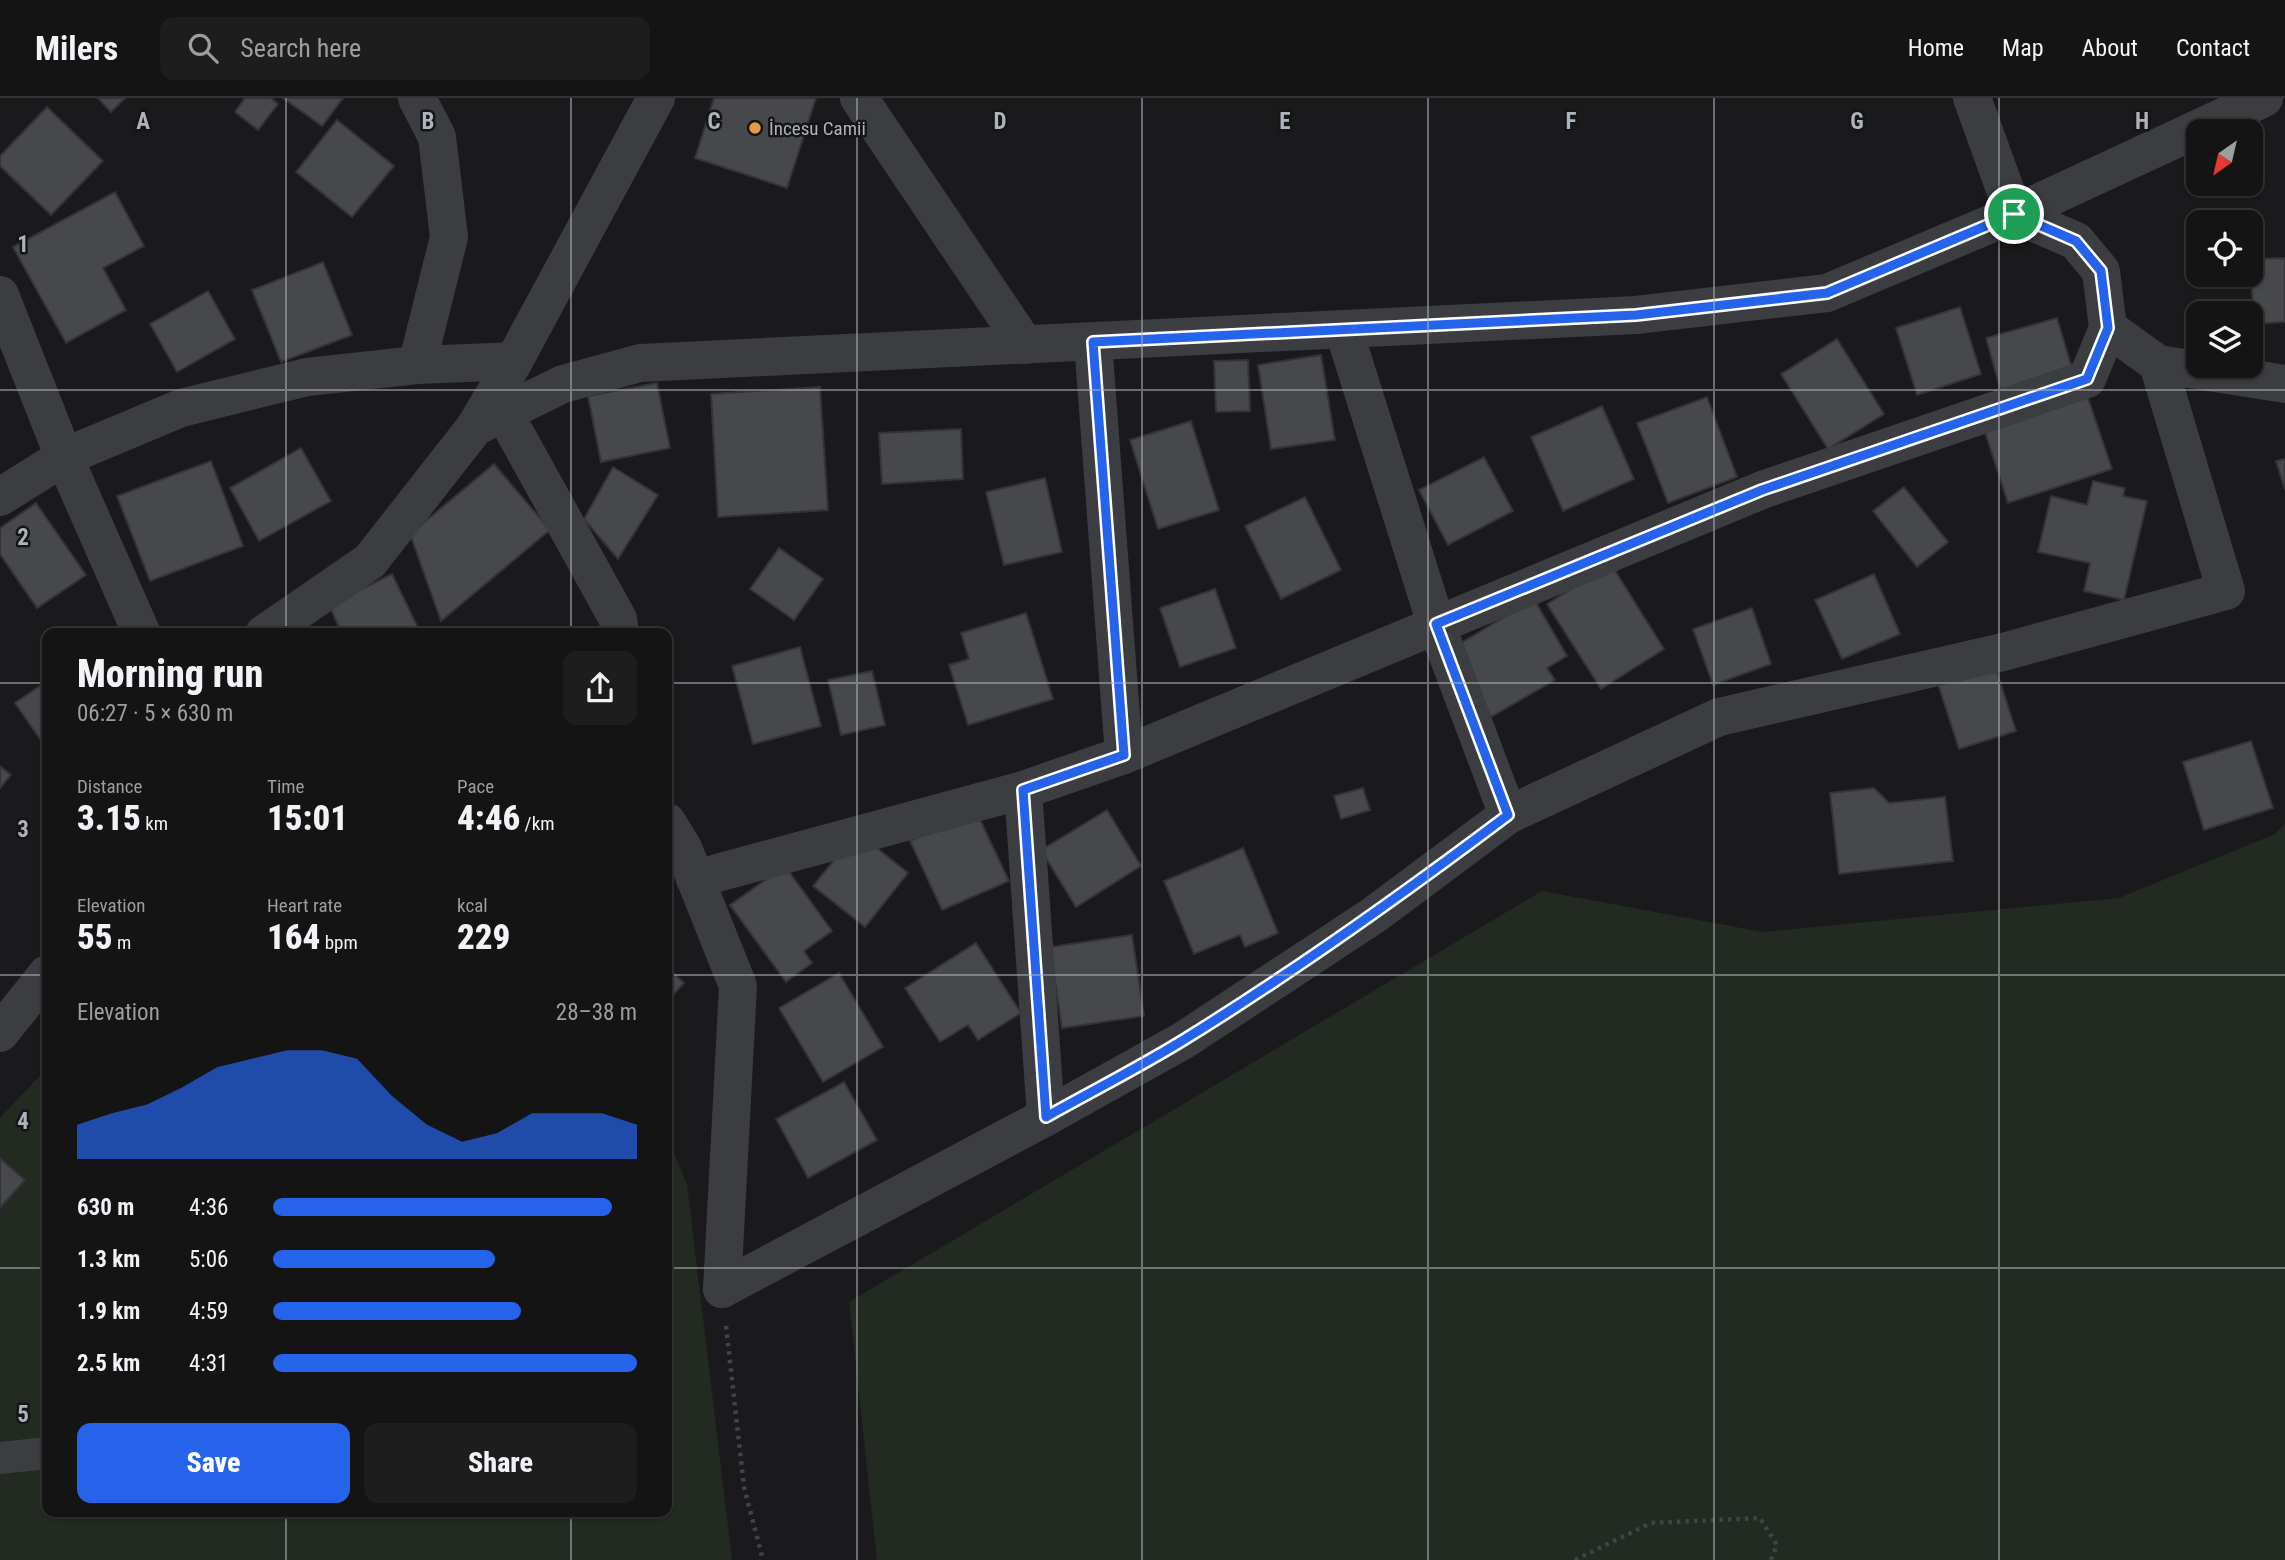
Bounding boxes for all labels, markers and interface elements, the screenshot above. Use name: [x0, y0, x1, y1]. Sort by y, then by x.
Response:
search box: [160, 17, 650, 80]
text: Milers: [35, 29, 118, 68]
icon: search: [184, 29, 222, 67]
text: Search here: [240, 33, 361, 63]
text: Home: [1908, 34, 1964, 62]
text: Map: [2002, 34, 2044, 62]
text: About: [2082, 34, 2138, 62]
text: Contact: [2176, 34, 2250, 62]
text: A: [136, 108, 150, 135]
text: B: [422, 108, 434, 135]
text: C: [707, 108, 721, 135]
text: D: [994, 108, 1007, 135]
text: E: [1279, 108, 1291, 135]
text: F: [1566, 108, 1577, 135]
text: G: [1850, 108, 1864, 135]
text: H: [2135, 108, 2149, 135]
place label: İncesu Camii: [769, 117, 866, 140]
north arrow: [2186, 119, 2263, 196]
map controls: [2186, 119, 2263, 378]
marker: İncesu Camii: [747, 120, 763, 136]
pin: [1984, 184, 2044, 244]
icon: arrive: [1995, 195, 2033, 233]
button: locate: [2186, 210, 2263, 287]
text: 1: [17, 231, 29, 258]
button: layers: [2186, 301, 2263, 378]
text: 2: [17, 524, 29, 551]
button: share: [563, 651, 637, 725]
text: Morning run: [77, 652, 263, 696]
text: 06:27 · 5 × 630 m: [77, 700, 233, 727]
text: Distance: [77, 775, 142, 798]
text: Time: [267, 775, 304, 798]
text: Pace: [457, 775, 494, 798]
text: 3.15: [77, 798, 141, 839]
text: 15:01: [267, 798, 348, 839]
text: 4:46: [457, 798, 520, 839]
text: km: [141, 812, 168, 835]
text: /km: [520, 812, 555, 835]
text: 3: [17, 816, 29, 843]
text: Elevation: [77, 894, 145, 917]
text: Heart rate: [267, 894, 342, 917]
text: kcal: [457, 894, 488, 917]
text: 55: [77, 917, 113, 958]
text: 164: [267, 917, 320, 958]
text: 229: [457, 917, 510, 958]
text: m: [113, 931, 131, 954]
text: bpm: [320, 931, 358, 954]
text: Elevation: [77, 999, 160, 1026]
text: 28–38 m: [556, 999, 637, 1026]
text: 4: [17, 1108, 29, 1135]
text: 630 m: [77, 1194, 134, 1221]
text: 4:36: [189, 1194, 228, 1221]
text: 1.3 km: [77, 1246, 140, 1273]
text: 5:06: [189, 1246, 228, 1273]
text: 1.9 km: [77, 1298, 140, 1325]
text: 4:59: [189, 1298, 228, 1325]
text: 2.5 km: [77, 1350, 140, 1377]
text: 4:31: [189, 1350, 228, 1377]
text: 5: [17, 1401, 29, 1428]
button: Save: [77, 1423, 350, 1503]
button: Share: [364, 1423, 637, 1503]

